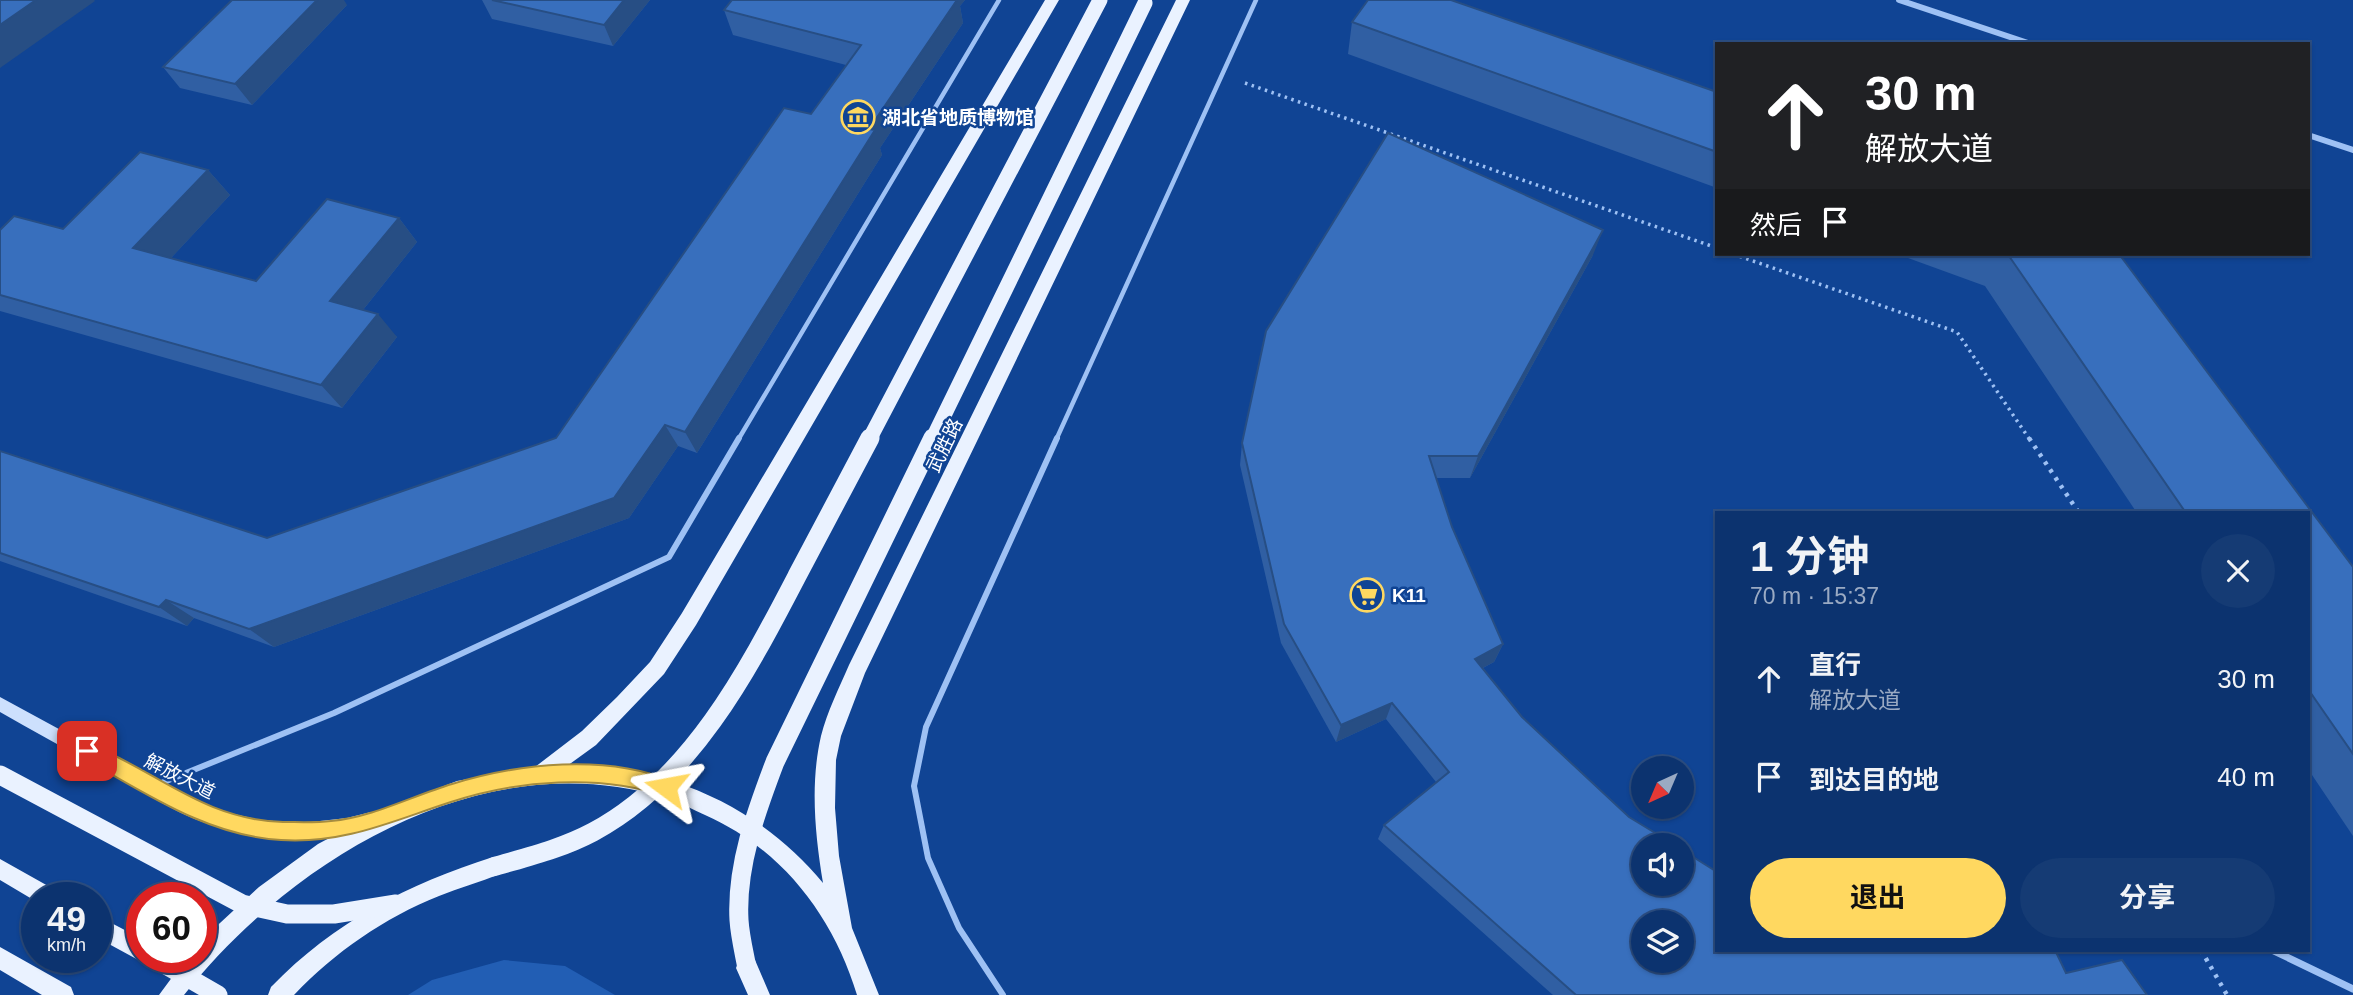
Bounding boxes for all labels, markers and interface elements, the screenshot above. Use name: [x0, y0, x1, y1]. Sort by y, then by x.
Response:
text: 30 m: [1865, 66, 1977, 120]
icon: ahead: [1750, 70, 1841, 161]
museum icon: 湖北省地质博物馆: [839, 98, 877, 136]
place label: 湖北省地质博物馆: [882, 107, 1034, 128]
text: 解放大道: [1865, 131, 1993, 167]
icon: arrive: [1816, 203, 1854, 241]
text: 然后: [1750, 210, 1802, 240]
street label: 武胜路: [923, 415, 966, 475]
text: 1 分钟: [1750, 533, 1869, 580]
button: close: [2201, 534, 2275, 608]
supermarket icon: K11: [1348, 576, 1386, 614]
text: 70 m · 15:37: [1750, 583, 1879, 609]
place label: K11: [1392, 585, 1426, 606]
text: 直行: [1809, 650, 1861, 680]
icon: ahead: [1750, 660, 1788, 698]
text: 30 m: [2217, 664, 2275, 694]
text: 解放大道: [1809, 687, 1901, 713]
pin: [57, 721, 117, 781]
icon: arrive: [68, 732, 106, 770]
street label: 解放大道: [141, 750, 218, 803]
position arrow: [629, 750, 703, 824]
north arrow: [1631, 756, 1694, 819]
map controls: [1631, 756, 1694, 973]
icon: arrive: [1750, 758, 1788, 796]
text: 40 m: [2217, 762, 2275, 792]
text: 到达目的地: [1809, 765, 1939, 795]
button: sound: [1631, 833, 1694, 896]
button: 退出: [1750, 858, 2006, 938]
button: 分享: [2020, 858, 2275, 938]
speed limit sign: 60: [126, 882, 217, 973]
text: 49: [47, 899, 86, 938]
button: layers: [1631, 910, 1694, 973]
text: km/h: [47, 935, 86, 955]

